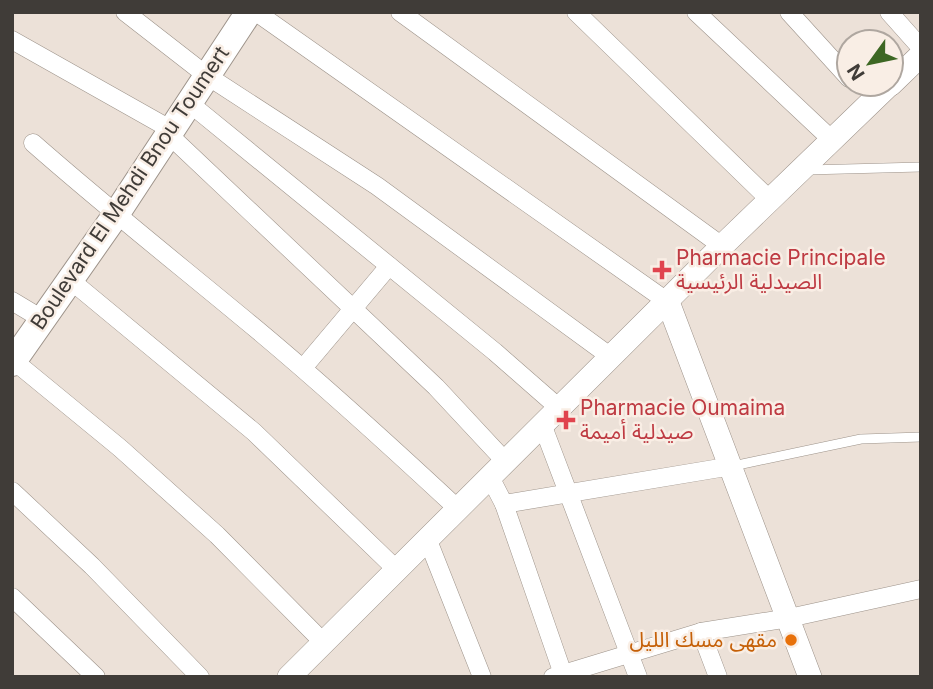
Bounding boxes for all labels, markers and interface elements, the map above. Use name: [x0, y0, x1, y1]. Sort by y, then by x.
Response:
north arrow: [835, 28, 905, 98]
street label: Boulevard El Mehdi Bnou Toumert: [25, 41, 234, 334]
text: N: [843, 60, 870, 84]
place label: Pharmacie Principale الصيدلية الرئيسية: [676, 245, 886, 294]
marker: Pharmacie Principale الصيدلية الرئيسية: [654, 262, 670, 278]
place label: Pharmacie Oumaima صيدلية أميمة: [580, 395, 785, 444]
marker: Pharmacie Oumaima صيدلية أميمة: [558, 412, 574, 428]
place label: مقهى مسك الليل: [630, 627, 777, 652]
marker: مقهى مسك الليل: [783, 632, 799, 648]

